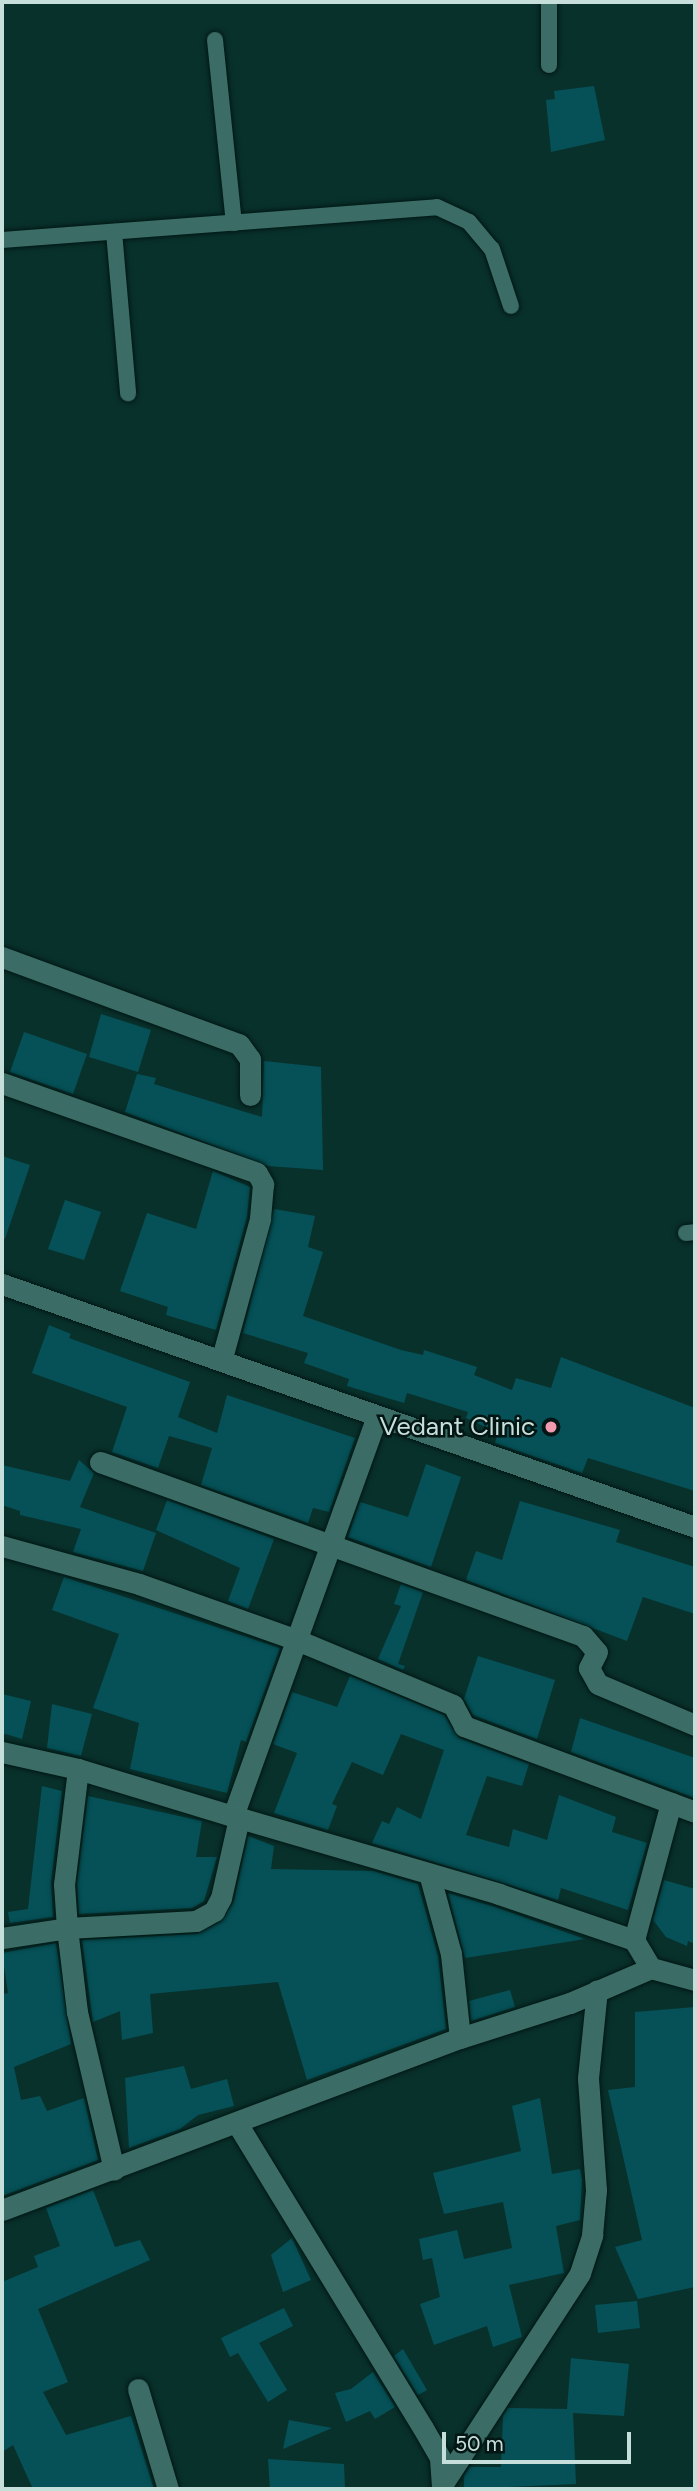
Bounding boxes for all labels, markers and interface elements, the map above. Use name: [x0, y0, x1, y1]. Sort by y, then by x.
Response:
place label: Vedant Clinic: [379, 1411, 535, 1443]
marker: Vedant Clinic: [541, 1417, 561, 1437]
scale bar: [445, 2418, 634, 2462]
text: 50 m: [455, 2431, 504, 2456]

